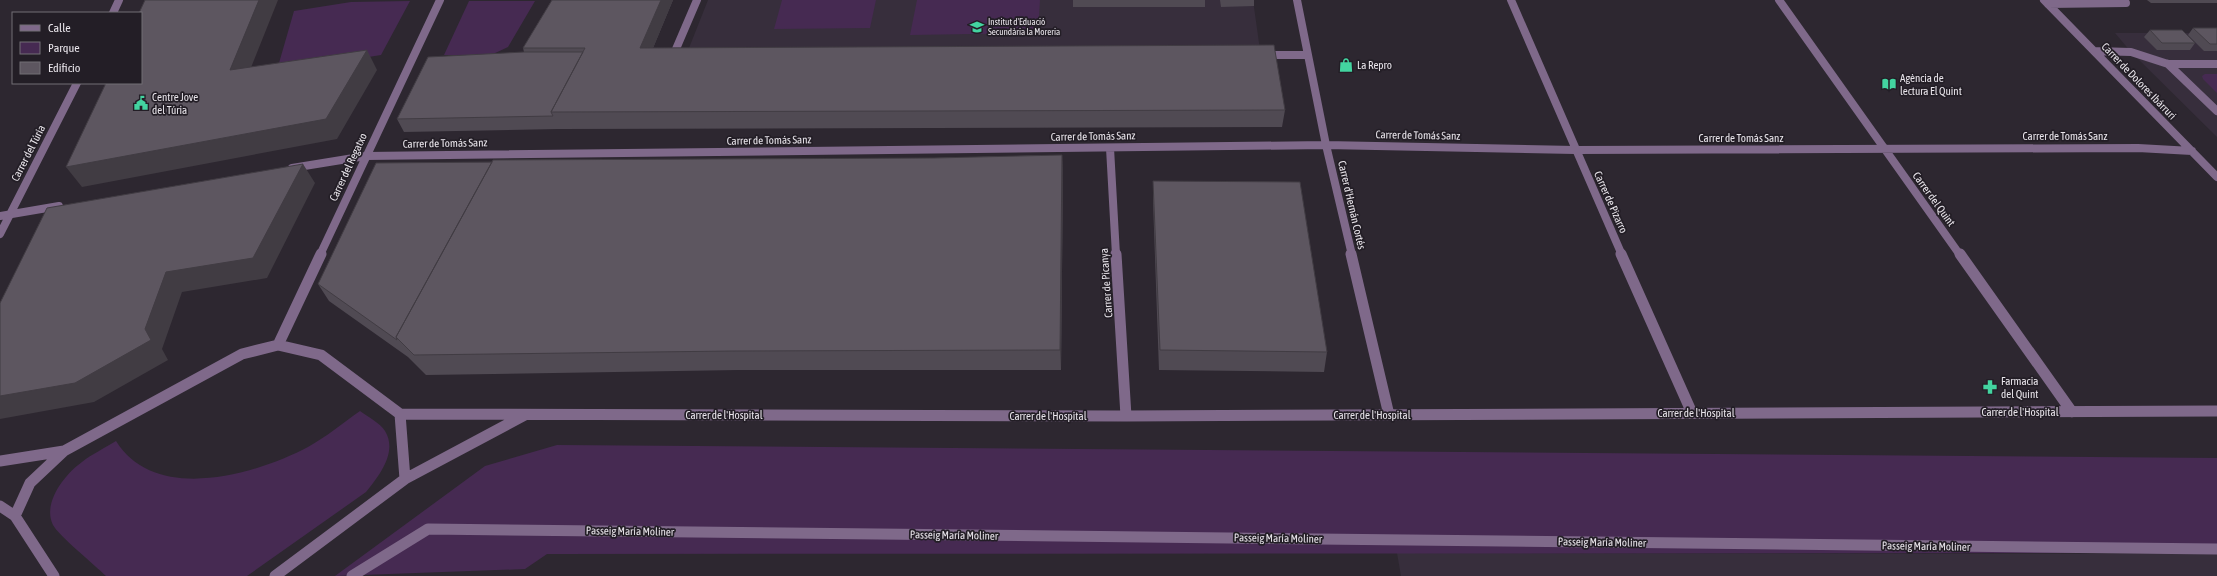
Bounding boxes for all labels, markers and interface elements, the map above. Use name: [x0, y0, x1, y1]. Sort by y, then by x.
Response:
legend: [12, 12, 142, 84]
place label: Institut d'Eduació Secundària la Moreria: [988, 17, 1060, 37]
school or university icon: Institut d'Eduació Secundària la Moreria: [969, 19, 985, 35]
text: Calle: [48, 21, 71, 35]
street label: Carrer de Dolores Ibárruri: [2099, 40, 2179, 122]
text: Parque: [48, 41, 80, 55]
shop icon: La Repro: [1338, 57, 1354, 73]
place label: La Repro: [1357, 59, 1392, 71]
text: Edificio: [48, 61, 81, 75]
place label: Agència de lectura El Quint: [1900, 72, 1962, 97]
library icon: Agència de lectura El Quint: [1881, 76, 1897, 92]
place label: Centre Jove del Túria: [152, 91, 198, 116]
public building icon: Centre Jove del Túria: [133, 95, 149, 111]
street label: Carrer del Túria: [9, 123, 47, 183]
street label: Carrer de Tomás Sanz: [1375, 128, 1461, 142]
street label: Carrer de Tomás Sanz: [1050, 129, 1136, 143]
street label: Carrer de Tomás Sanz: [2023, 130, 2107, 142]
street label: Carrer del Regatxo: [327, 131, 369, 203]
street label: Carrer de Tomás Sanz: [1699, 132, 1783, 144]
street label: Carrer de Tomás Sanz: [726, 133, 812, 147]
street label: Carrer de Tomás Sanz: [402, 136, 488, 150]
street label: Carrer d'Hernán Cortés: [1336, 160, 1368, 251]
street label: Carrer de Pizarro: [1592, 169, 1630, 235]
street label: Carrer del Quint: [1910, 170, 1958, 228]
street label: Carrer de Picanya: [1098, 248, 1114, 318]
place label: Farmacia del Quint: [2001, 375, 2038, 400]
pharmacy icon: Farmacia del Quint: [1982, 379, 1998, 395]
street label: Carrer de l'Hospital: [1981, 406, 2059, 418]
street label: Carrer de l'Hospital: [1657, 407, 1735, 419]
street label: Carrer de l'Hospital: [685, 409, 763, 421]
street label: Carrer de l'Hospital: [1333, 409, 1411, 421]
street label: Carrer de l'Hospital: [1009, 410, 1087, 422]
street label: Passeig María Moliner: [586, 524, 675, 538]
street label: Passeig María Moliner: [910, 528, 999, 542]
street label: Passeig María Moliner: [1234, 531, 1323, 545]
street label: Passeig María Moliner: [1558, 535, 1647, 549]
street label: Passeig María Moliner: [1882, 539, 1971, 553]

